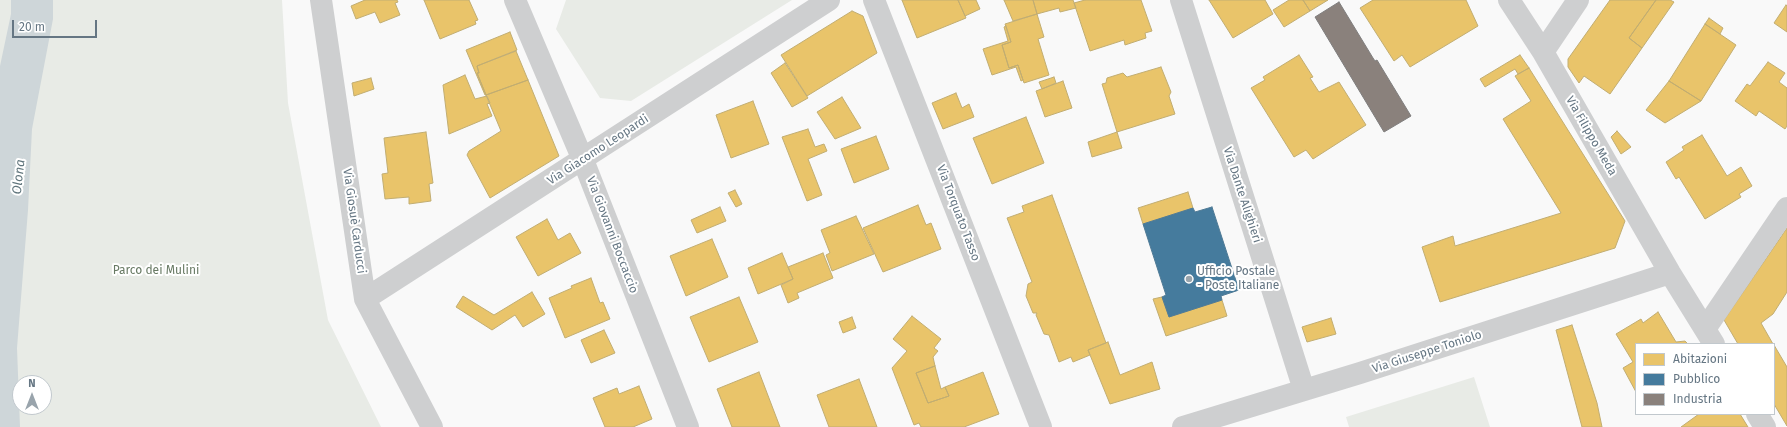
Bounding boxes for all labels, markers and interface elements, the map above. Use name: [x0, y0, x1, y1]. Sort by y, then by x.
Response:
scale bar: [14, 12, 99, 38]
text: 20 m: [19, 20, 45, 34]
street label: Via Filippo Meda: [1562, 94, 1620, 178]
street label: Via Giacomo Leopardi: [545, 112, 651, 188]
street label: Via Dante Alighieri: [1220, 145, 1264, 245]
water label: Olona: [9, 159, 29, 195]
street label: Via Torquato Tasso: [933, 163, 983, 263]
street label: Via Giosuè Carducci: [339, 167, 369, 275]
street label: Via Giovanni Boccaccio: [583, 174, 641, 296]
park label: Parco dei Mulini: [113, 264, 199, 278]
place label: Ufficio Postale - Poste Italiane: [1197, 265, 1279, 293]
marker: Ufficio Postale - Poste Italiane: [1184, 274, 1194, 284]
street label: Via Giuseppe Toniolo: [1370, 327, 1484, 377]
legend: [1635, 343, 1775, 415]
text: Abitazioni: [1673, 352, 1727, 366]
text: Pubblico: [1673, 372, 1720, 386]
north arrow: [12, 375, 52, 415]
text: N: [28, 377, 36, 390]
text: Industria: [1673, 392, 1722, 406]

